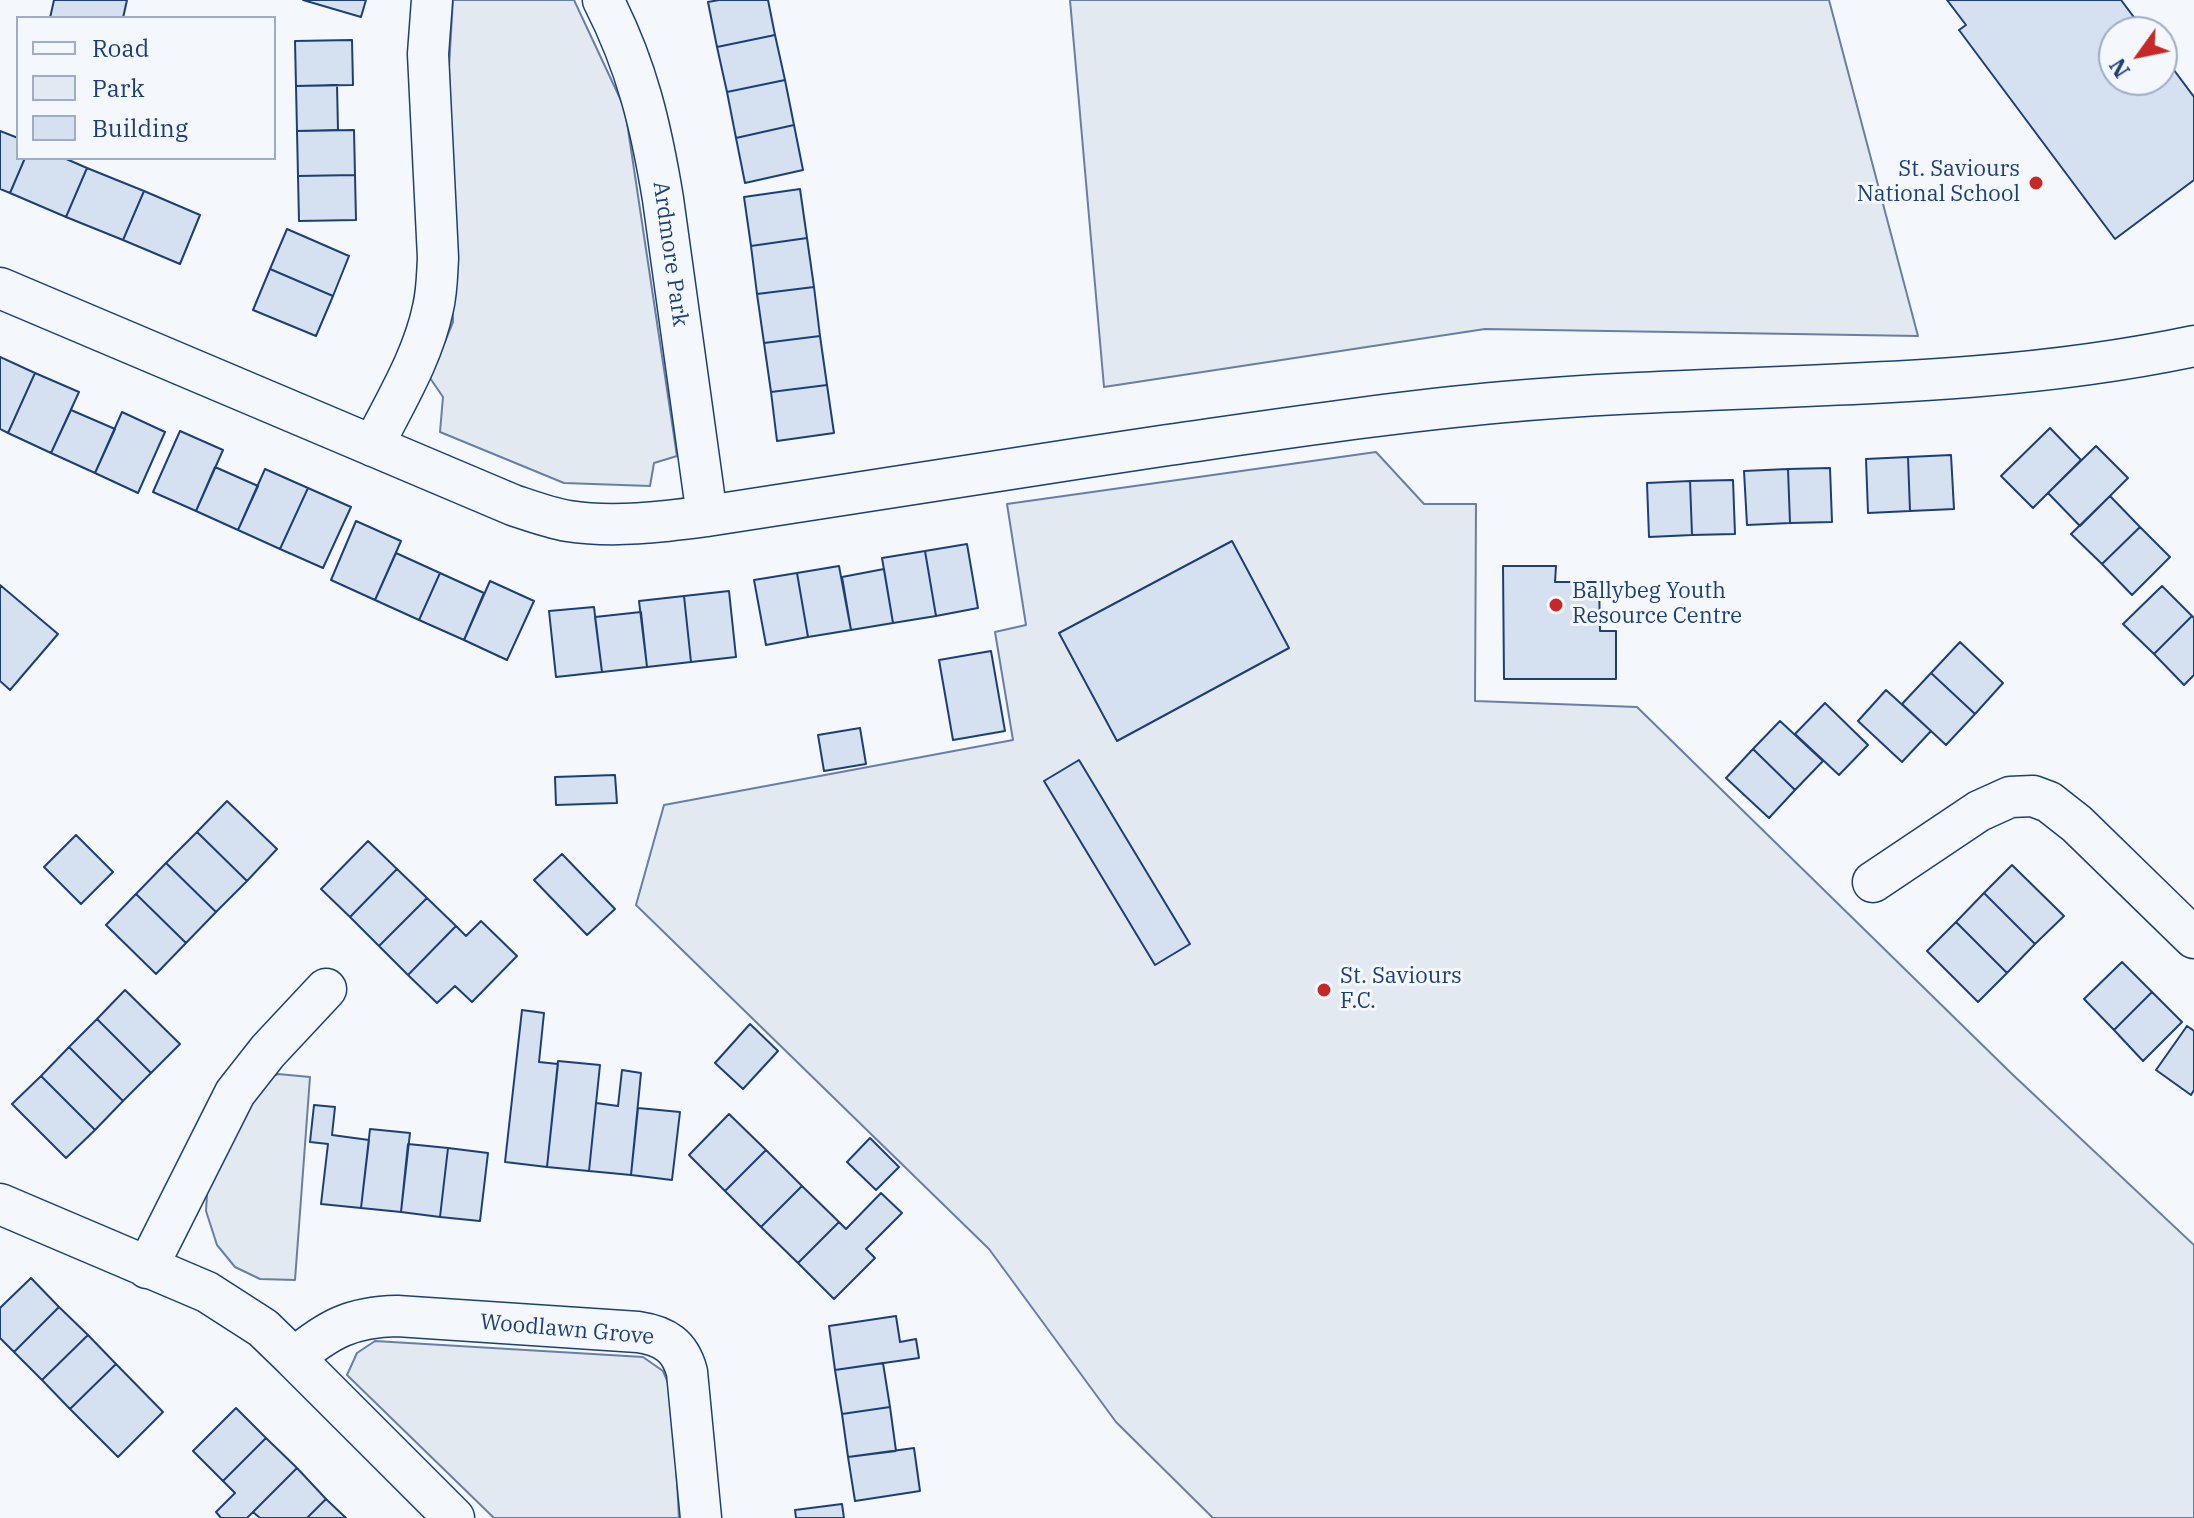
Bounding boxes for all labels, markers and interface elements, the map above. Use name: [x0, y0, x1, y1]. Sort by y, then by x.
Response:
legend: [16, 16, 276, 160]
north arrow: [2098, 16, 2178, 96]
text: Road: [92, 32, 149, 64]
text: N: [2102, 53, 2136, 83]
text: Park: [92, 72, 144, 104]
text: Building: [92, 112, 188, 144]
place label: St. Saviours National School: [1857, 157, 2020, 208]
marker: St. Saviours National School: [2027, 174, 2045, 192]
street label: Ardmore Park: [647, 180, 693, 328]
place label: Ballybeg Youth Resource Centre: [1572, 579, 1742, 630]
marker: Ballybeg Youth Resource Centre: [1547, 596, 1565, 614]
place label: St. Saviours F.C.: [1340, 964, 1462, 1016]
marker: St. Saviours F.C.: [1315, 981, 1333, 999]
street label: Woodlawn Grove: [479, 1309, 655, 1351]

